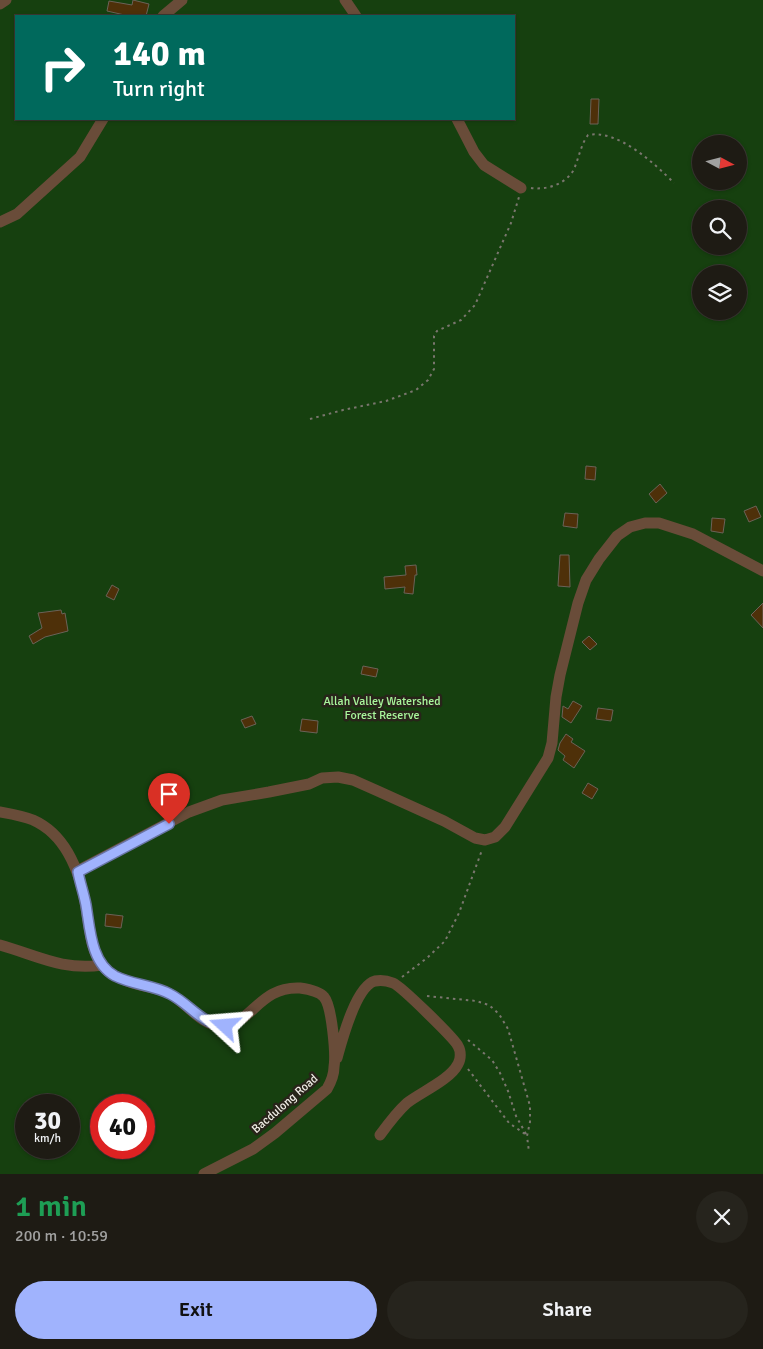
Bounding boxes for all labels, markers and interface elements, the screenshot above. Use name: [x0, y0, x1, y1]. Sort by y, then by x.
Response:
text: 140 m: [113, 32, 206, 75]
icon: right: [30, 35, 95, 100]
text: Turn right: [113, 75, 205, 102]
north arrow: [692, 135, 748, 190]
map controls: [692, 135, 747, 320]
button: search: [692, 200, 747, 255]
button: layers: [692, 265, 747, 320]
park label: Allah Valley Watershed Forest Reserve: [323, 694, 441, 723]
pin: [148, 773, 190, 824]
icon: arrive: [155, 780, 183, 808]
position arrow: [198, 999, 250, 1051]
street label: Bacdulong Road: [249, 1071, 321, 1137]
speed limit sign: 40: [90, 1094, 155, 1159]
text: 30: [34, 1105, 61, 1136]
text: km/h: [34, 1131, 61, 1146]
text: 1 min: [15, 1188, 87, 1225]
button: close: [696, 1191, 748, 1243]
text: 200 m · 10:59: [15, 1226, 108, 1246]
button: Exit: [15, 1281, 377, 1339]
button: Share: [387, 1281, 748, 1339]

